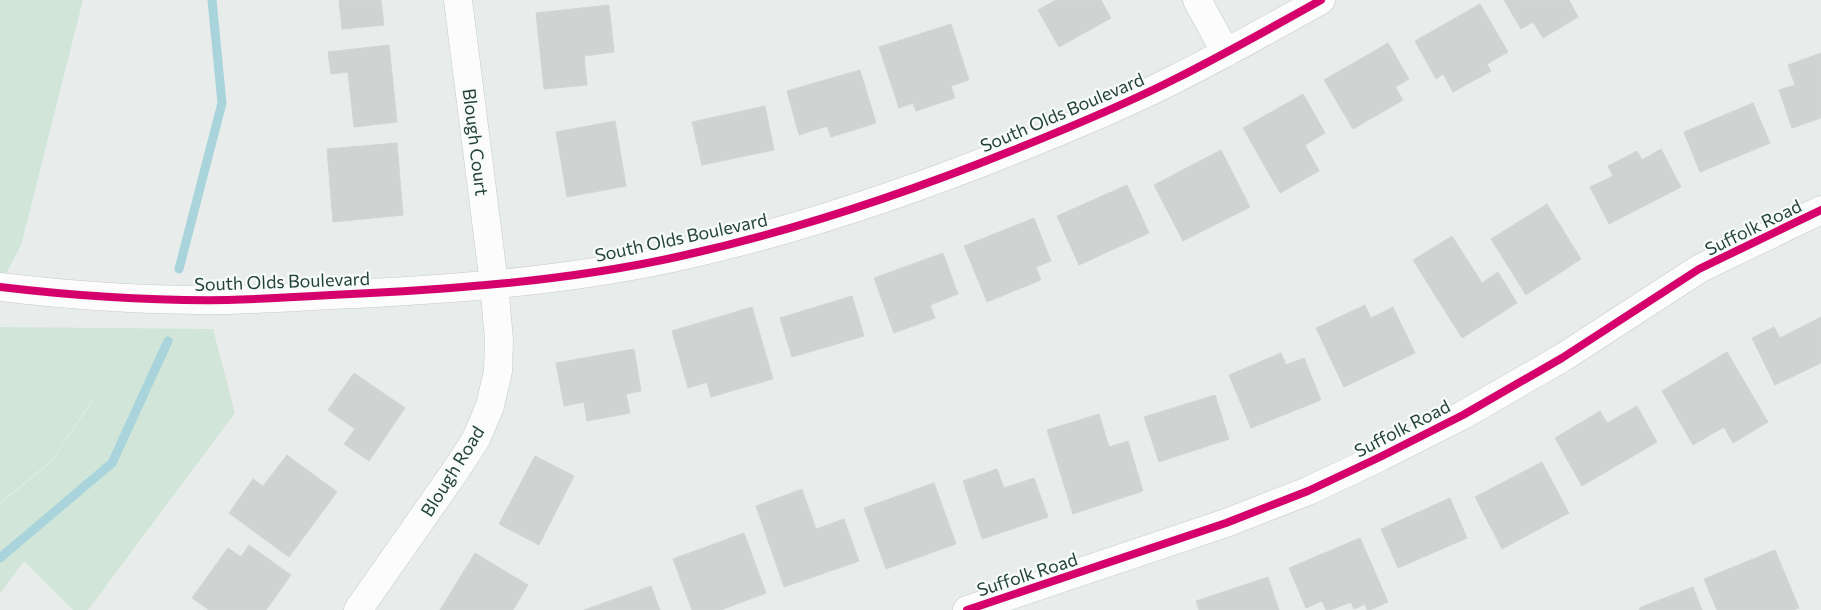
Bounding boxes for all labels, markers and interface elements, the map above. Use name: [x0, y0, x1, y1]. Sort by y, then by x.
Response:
street label: South Olds Boulevard: [977, 68, 1147, 156]
street label: Blough Court: [458, 87, 494, 197]
street label: Suffolk Road: [1701, 194, 1805, 260]
street label: South Olds Boulevard: [593, 208, 769, 266]
street label: South Olds Boulevard: [194, 267, 370, 295]
street label: Suffolk Road: [1350, 394, 1454, 462]
street label: Blough Road: [415, 422, 489, 520]
street label: Suffolk Road: [974, 547, 1080, 601]

